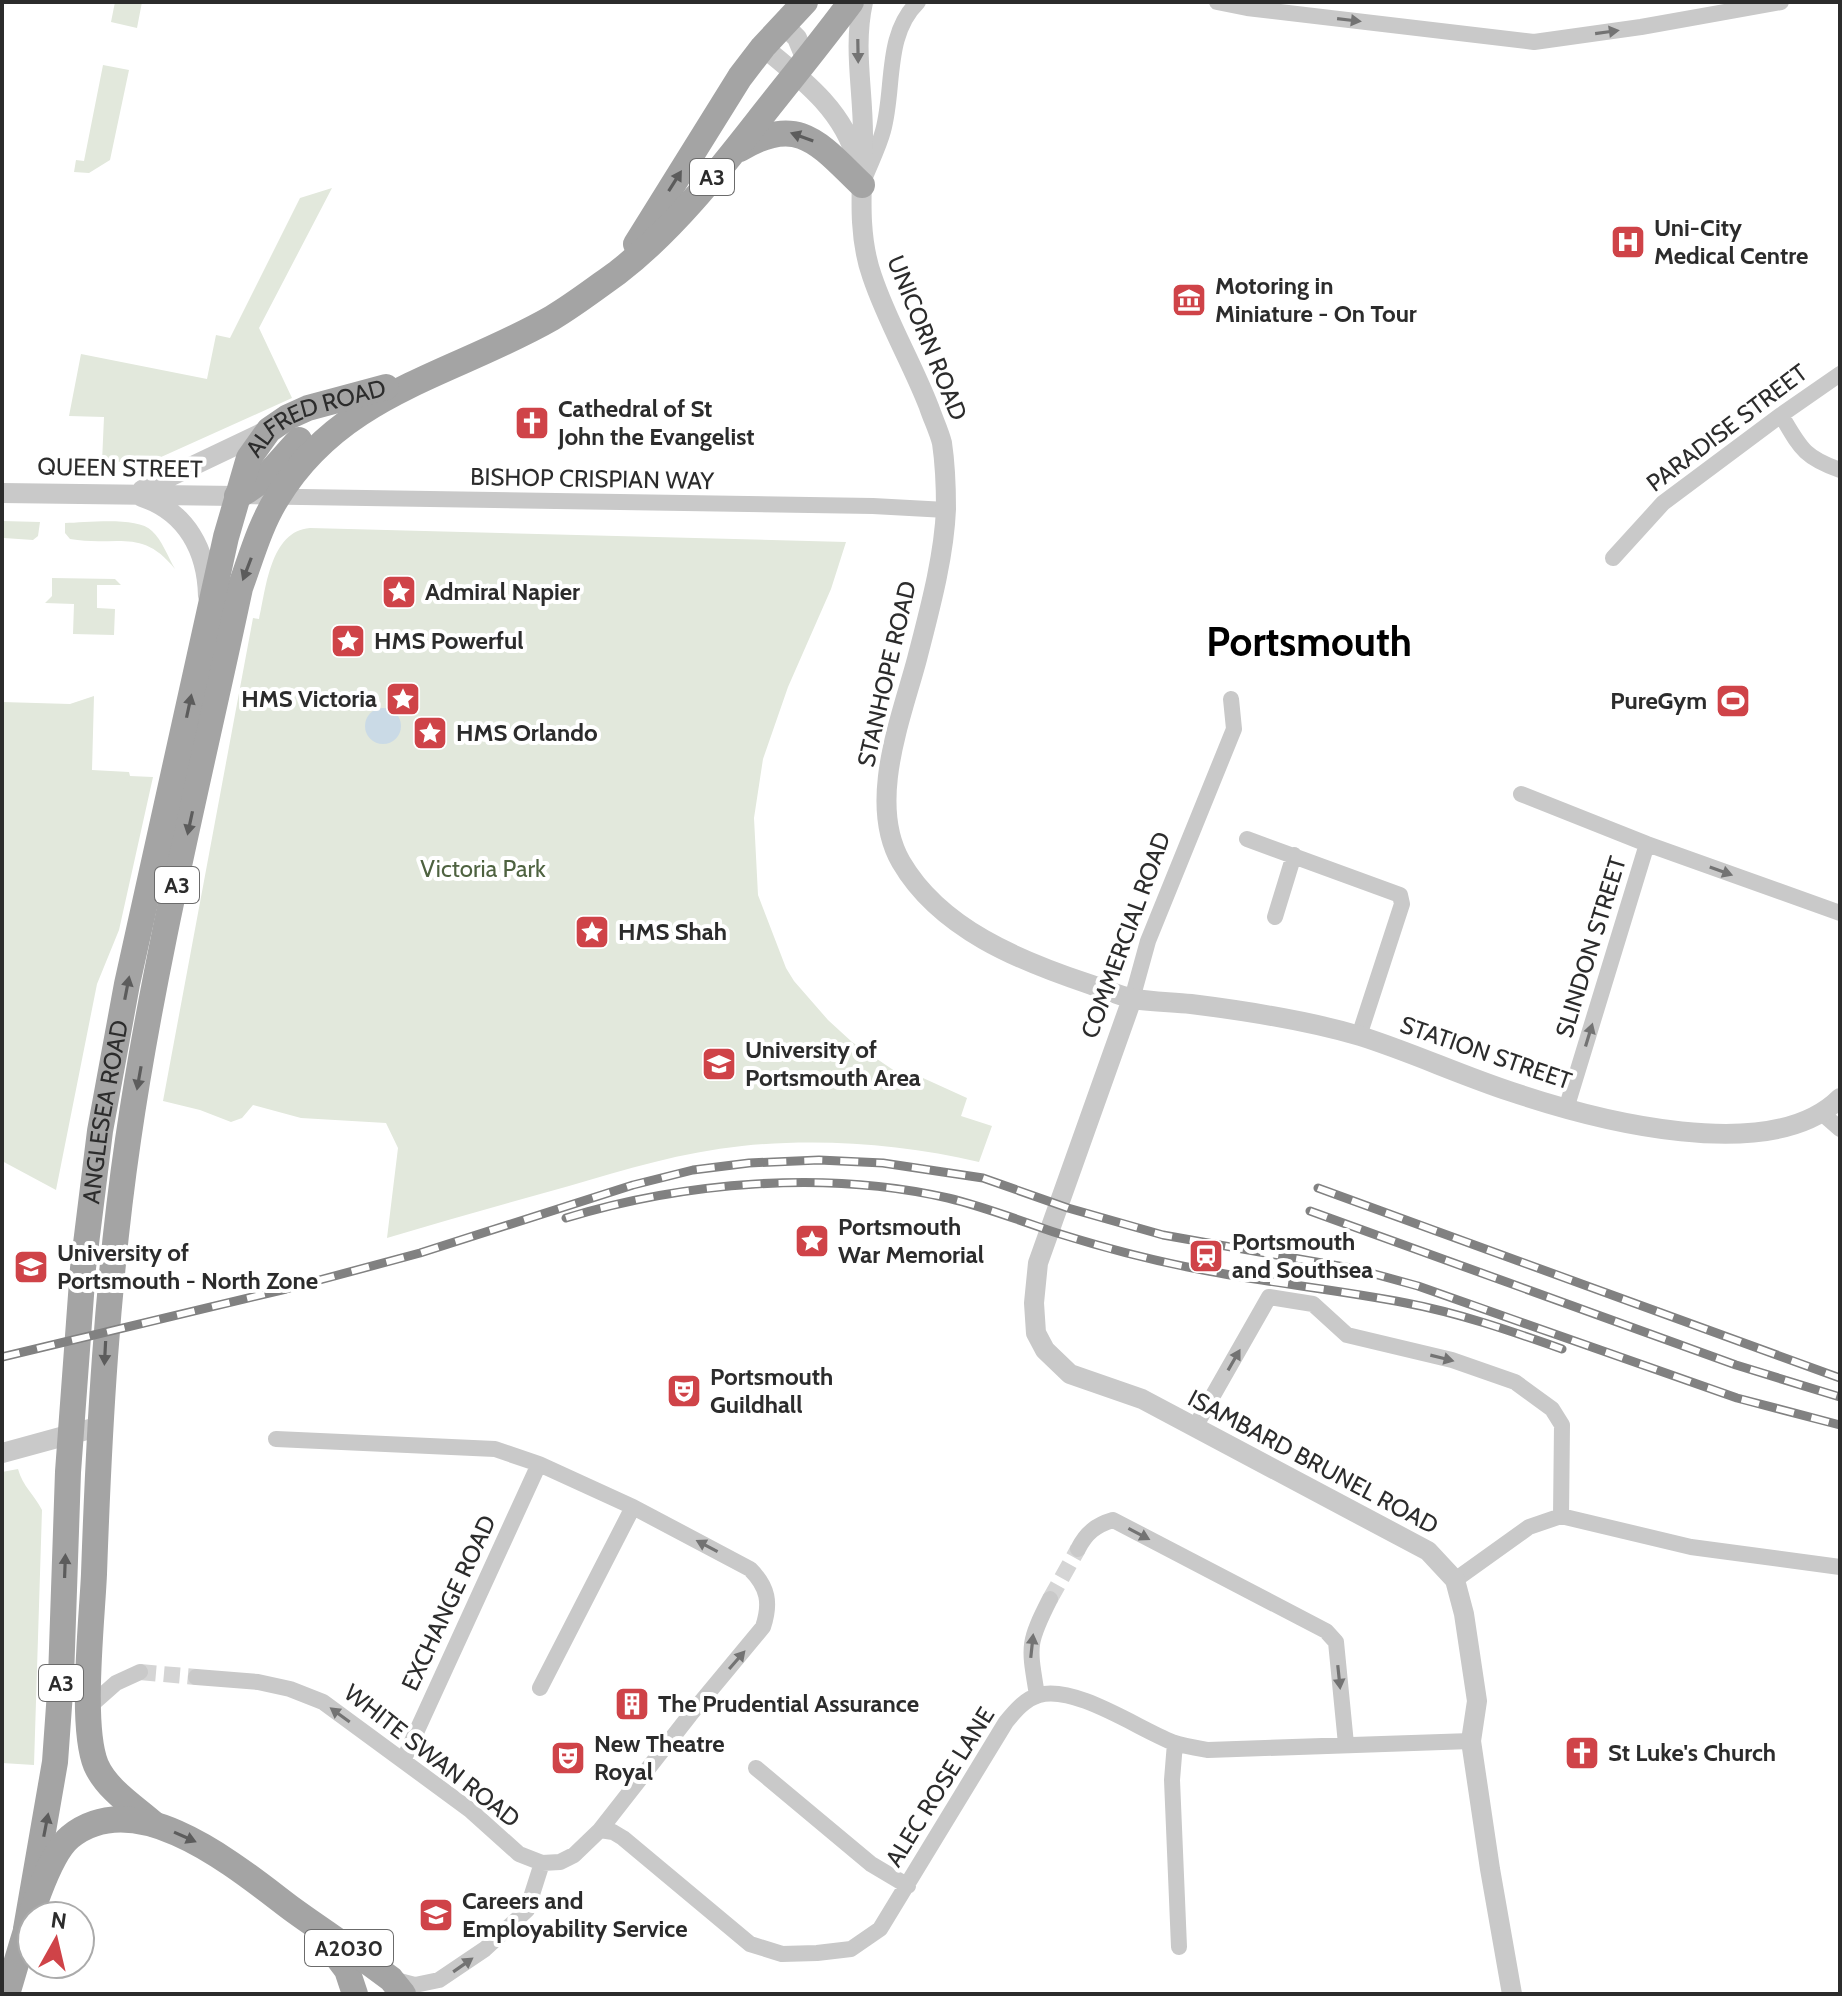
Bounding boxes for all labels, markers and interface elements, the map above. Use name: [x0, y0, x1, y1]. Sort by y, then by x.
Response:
one-way arrow: [1337, 14, 1362, 27]
one-way arrow: [1595, 25, 1620, 38]
one-way arrow: [852, 39, 864, 64]
one-way arrow: [790, 130, 814, 143]
road number: A3: [690, 159, 734, 195]
one-way arrow: [668, 170, 682, 192]
place label: Uni-City Medical Centre: [1654, 213, 1808, 270]
hospital icon: Uni-City Medical Centre: [1609, 223, 1647, 261]
street label: UNICORN ROAD: [881, 251, 974, 424]
place label: Motoring in Miniature - On Tour: [1215, 271, 1417, 328]
museum icon: Motoring in Miniature - On Tour: [1170, 281, 1208, 319]
street label: PARADISE STREET: [1641, 358, 1813, 497]
street label: ALFRED ROAD: [239, 373, 389, 462]
place label: Cathedral of St John the Evangelist: [557, 394, 755, 451]
church icon: Cathedral of St John the Evangelist: [513, 404, 551, 442]
street label: QUEEN STREET: [37, 452, 203, 483]
street label: BISHOP CRISPIAN WAY: [470, 462, 715, 495]
one-way arrow: [240, 558, 253, 582]
place icon: Admiral Napier: [380, 573, 418, 611]
place label: Admiral Napier: [425, 577, 580, 606]
street label: STANHOPE ROAD: [851, 578, 922, 770]
district label: Portsmouth: [1206, 617, 1412, 666]
place icon: HMS Powerful: [329, 622, 367, 660]
place label: HMS Powerful: [374, 626, 524, 655]
place icon: HMS Victoria: [384, 680, 422, 718]
sports icon: PureGym: [1714, 682, 1752, 720]
place label: HMS Victoria: [241, 684, 377, 713]
place label: PureGym: [1610, 686, 1707, 715]
one-way arrow: [183, 694, 196, 719]
place icon: HMS Orlando: [411, 714, 449, 752]
place label: HMS Orlando: [456, 718, 598, 747]
one-way arrow: [183, 811, 196, 836]
street label: COMMERCIAL ROAD: [1075, 828, 1176, 1042]
street label: SLINDON STREET: [1549, 853, 1632, 1041]
park label: Victoria Park: [420, 854, 546, 883]
one-way arrow: [1709, 865, 1733, 877]
road number: A3: [155, 867, 199, 903]
place icon: HMS Shah: [573, 913, 611, 951]
place label: HMS Shah: [618, 917, 727, 946]
one-way arrow: [121, 975, 133, 1000]
street label: STATION STREET: [1397, 1010, 1576, 1095]
street label: ANGLESEA ROAD: [76, 1018, 134, 1205]
one-way arrow: [1584, 1022, 1596, 1046]
place label: University of Portsmouth Area: [745, 1035, 921, 1092]
school or university icon: University of Portsmouth Area: [700, 1045, 738, 1083]
one-way arrow: [132, 1066, 144, 1091]
place label: Portsmouth War Memorial: [838, 1212, 984, 1269]
place icon: Portsmouth War Memorial: [793, 1222, 831, 1260]
place label: Portsmouth and Southsea: [1232, 1227, 1373, 1284]
station icon: Portsmouth and Southsea: [1187, 1237, 1225, 1275]
place label: University of Portsmouth - North Zone: [57, 1238, 318, 1295]
school or university icon: University of Portsmouth - North Zone: [12, 1248, 50, 1286]
one-way arrow: [99, 1341, 112, 1366]
one-way arrow: [1226, 1349, 1240, 1371]
one-way arrow: [1429, 1352, 1454, 1364]
place label: Portsmouth Guildhall: [710, 1362, 833, 1419]
theatre icon: Portsmouth Guildhall: [665, 1372, 703, 1410]
street label: ISAMBARD BRUNEL ROAD: [1183, 1383, 1443, 1540]
street label: EXCHANGE ROAD: [395, 1511, 502, 1695]
one-way arrow: [1128, 1527, 1151, 1540]
one-way arrow: [696, 1540, 719, 1553]
one-way arrow: [58, 1553, 71, 1578]
one-way arrow: [1026, 1633, 1039, 1658]
one-way arrow: [728, 1650, 745, 1670]
road number: A3: [39, 1665, 83, 1701]
one-way arrow: [1333, 1665, 1346, 1690]
street label: WHITE SWAN ROAD: [339, 1678, 526, 1833]
building icon: The Prudential Assurance: [613, 1685, 651, 1723]
place label: The Prudential Assurance: [658, 1689, 919, 1718]
street label: ALEC ROSE LANE: [879, 1702, 1000, 1872]
one-way arrow: [329, 1707, 351, 1723]
place label: New Theatre Royal: [594, 1729, 725, 1786]
church icon: St Luke's Church: [1563, 1734, 1601, 1772]
place label: St Luke's Church: [1608, 1738, 1776, 1767]
theatre icon: New Theatre Royal: [549, 1739, 587, 1777]
one-way arrow: [40, 1812, 53, 1837]
one-way arrow: [173, 1830, 197, 1844]
place label: Careers and Employability Service: [462, 1886, 688, 1943]
school or university icon: Careers and Employability Service: [417, 1896, 455, 1934]
north arrow: [16, 1900, 96, 1980]
text: N: [49, 1906, 68, 1935]
road number: A2030: [305, 1930, 393, 1966]
one-way arrow: [452, 1957, 473, 1973]

